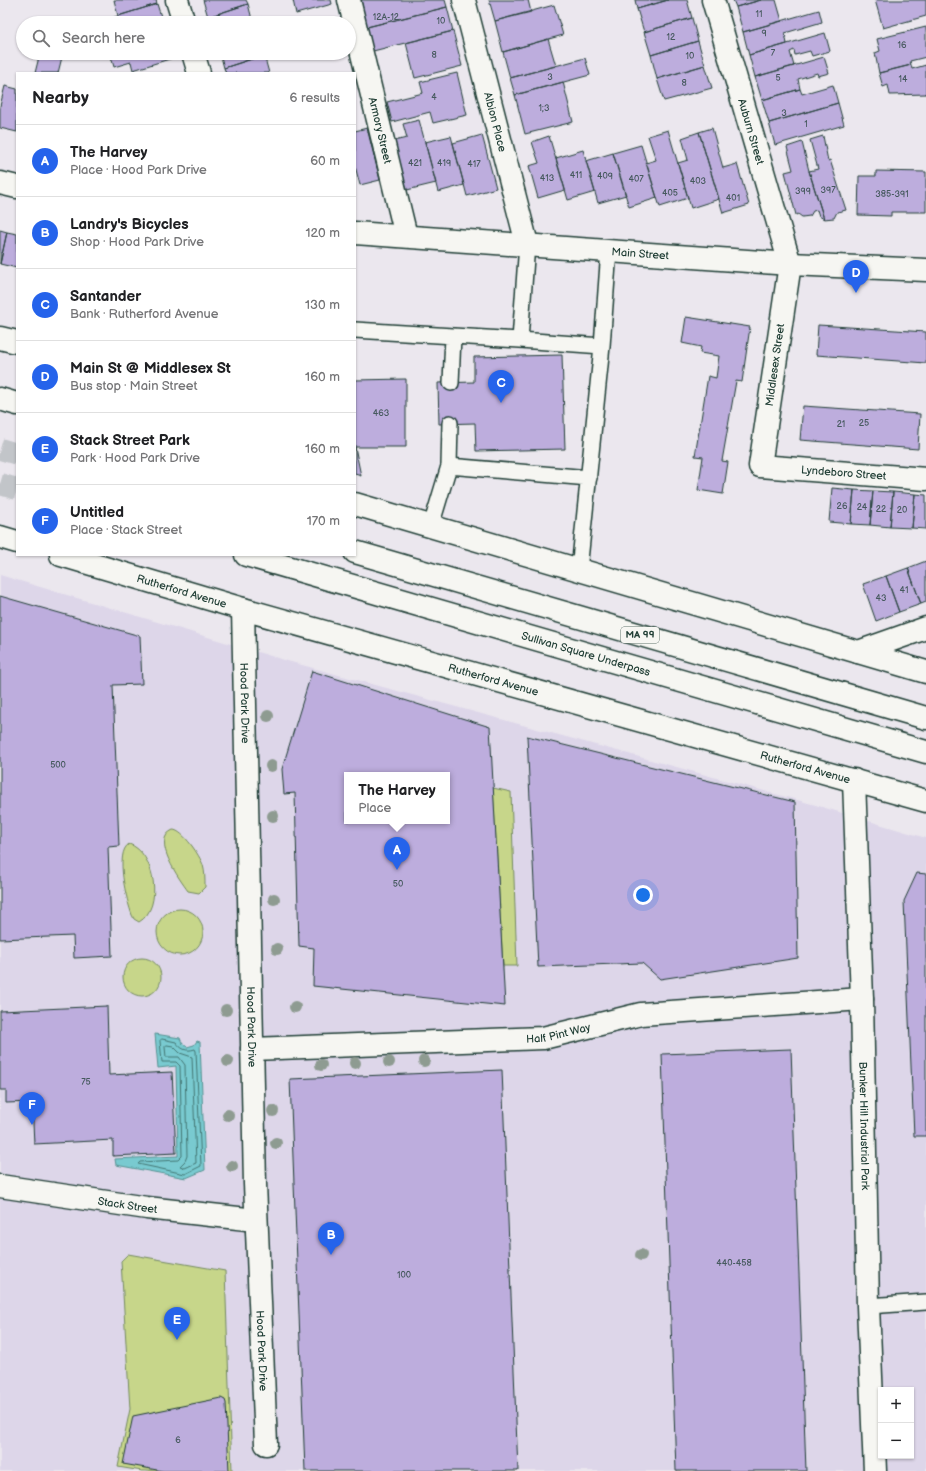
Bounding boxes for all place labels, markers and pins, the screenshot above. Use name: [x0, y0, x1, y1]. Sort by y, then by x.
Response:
pin: D: [843, 260, 869, 293]
pin: C: [488, 370, 514, 403]
pin: A: [384, 837, 410, 870]
pin: F: [19, 1092, 45, 1125]
pin: B: [318, 1222, 344, 1255]
pin: E: [164, 1307, 190, 1340]

